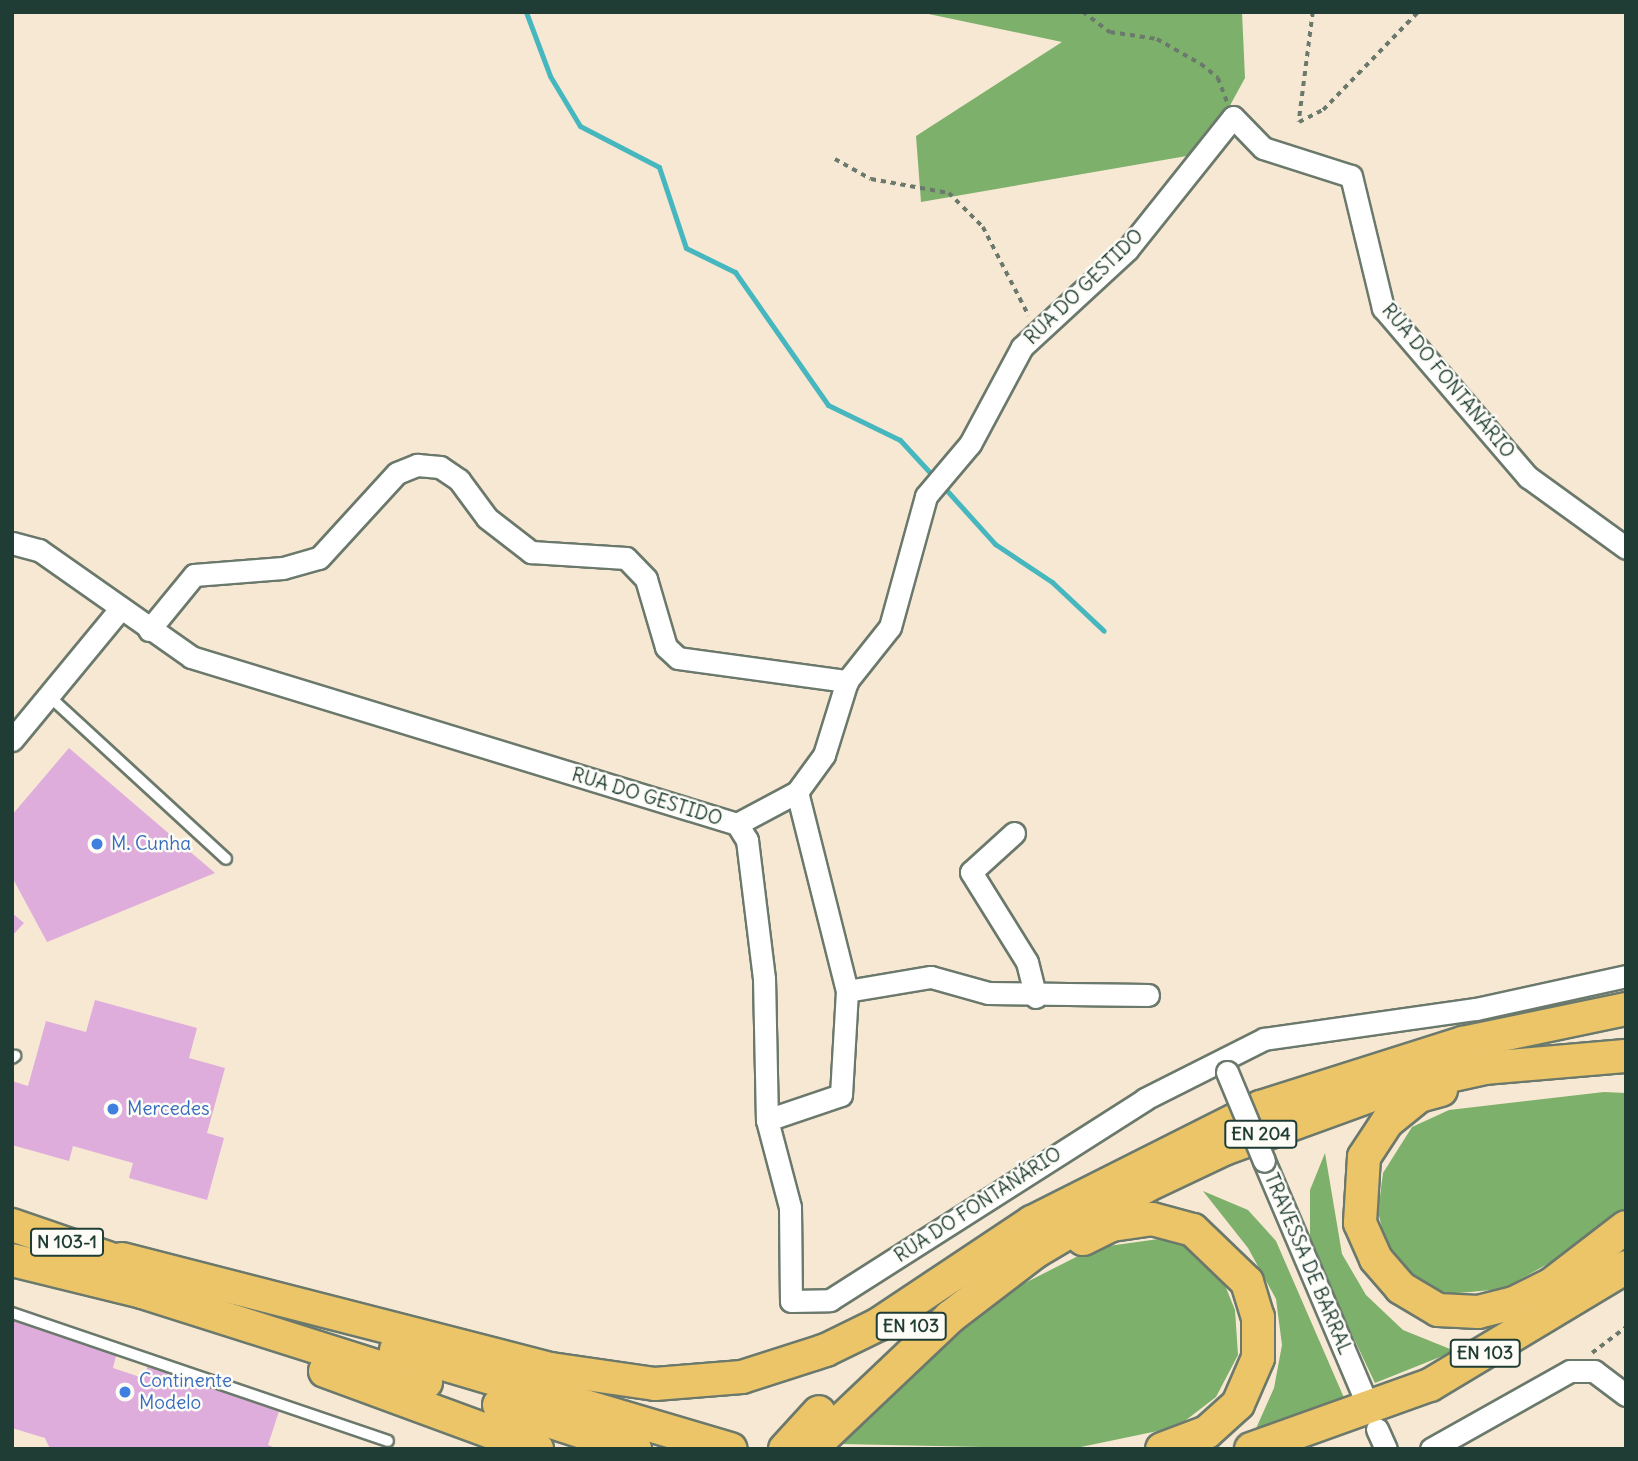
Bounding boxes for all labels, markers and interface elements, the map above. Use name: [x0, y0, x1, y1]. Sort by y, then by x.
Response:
street label: RUA DO GESTIDO: [1020, 225, 1148, 349]
street label: RUA DO FONTANÁRIO: [1377, 299, 1519, 463]
street label: RUA DO GESTIDO: [569, 763, 725, 831]
place label: M. Cunha: [111, 833, 191, 855]
marker: M. Cunha: [89, 836, 105, 852]
place label: Mercedes: [127, 1098, 210, 1120]
marker: Mercedes: [105, 1101, 121, 1117]
road number: EN 204: [1224, 1120, 1298, 1148]
street label: RUA DO FONTANÁRIO: [890, 1143, 1066, 1267]
street label: TRAVESSA DE BARRAL: [1259, 1170, 1357, 1358]
road number: N 103-1: [28, 1227, 106, 1256]
road number: EN 103: [874, 1311, 948, 1340]
road number: EN 103: [1448, 1338, 1522, 1368]
place label: Continente Modelo: [139, 1370, 232, 1414]
marker: Continente Modelo: [117, 1384, 133, 1400]

